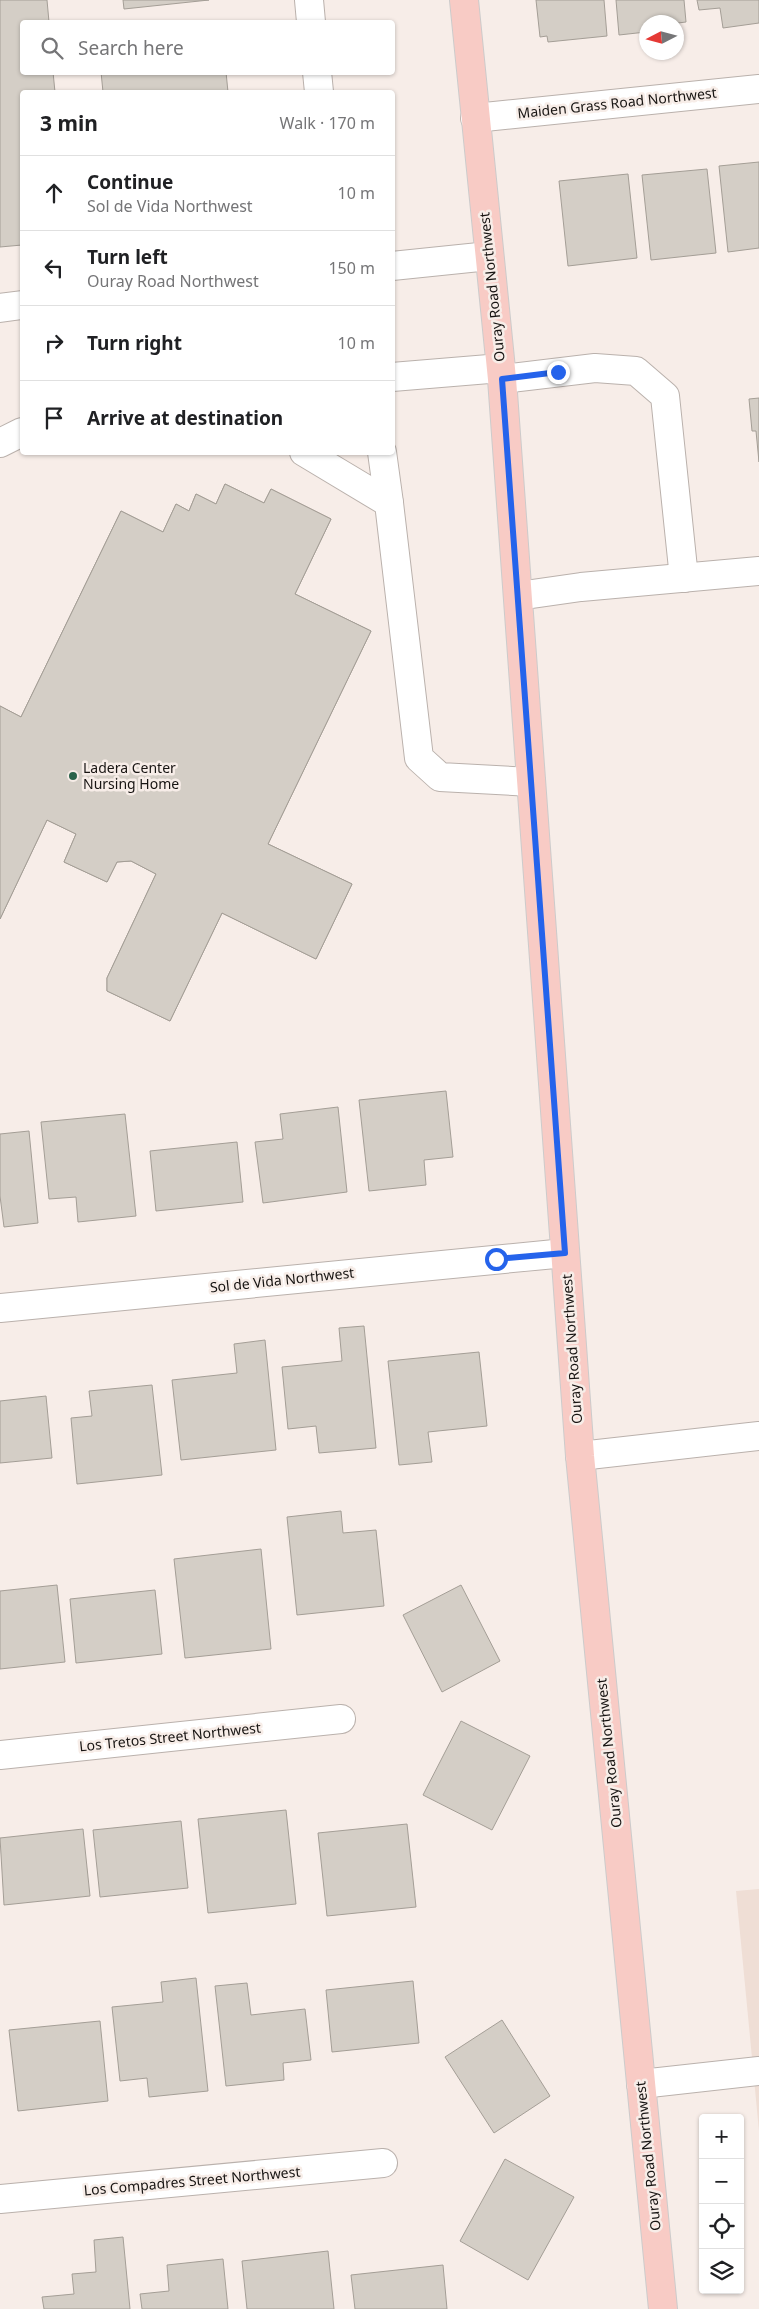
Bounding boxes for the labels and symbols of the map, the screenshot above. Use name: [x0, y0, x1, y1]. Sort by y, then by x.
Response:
north arrow: [639, 15, 684, 60]
street label: Maiden Grass Road Northwest: [516, 83, 717, 122]
street label: Ouray Road Northwest: [474, 211, 509, 363]
route end: [547, 361, 570, 384]
place label: Ladera Center Nursing Home: [83, 758, 179, 793]
marker: Ladera Center Nursing Home: [67, 770, 79, 782]
route start: [485, 1248, 508, 1271]
street label: Sol de Vida Northwest: [209, 1262, 355, 1297]
street label: Ouray Road Northwest: [557, 1273, 586, 1425]
street label: Ouray Road Northwest: [591, 1677, 626, 1829]
street label: Los Tretos Street Northwest: [78, 1718, 262, 1755]
street label: Ouray Road Northwest: [630, 2080, 665, 2232]
street label: Los Compadres Street Northwest: [83, 2162, 301, 2199]

